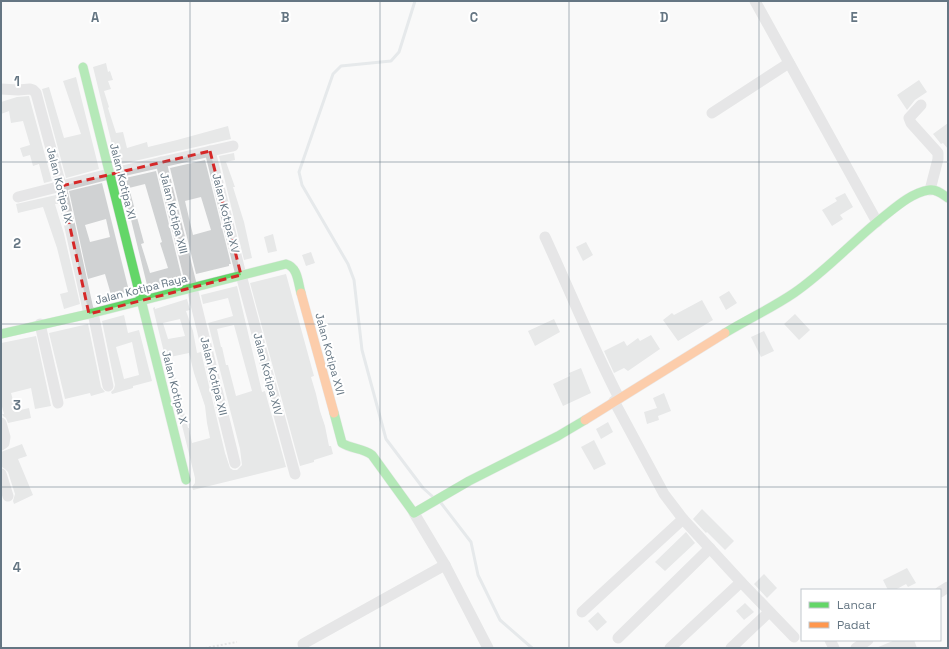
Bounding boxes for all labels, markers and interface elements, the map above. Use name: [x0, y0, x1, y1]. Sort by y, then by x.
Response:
text: A: [91, 9, 100, 26]
text: B: [281, 9, 290, 26]
text: C: [470, 9, 478, 26]
text: D: [660, 9, 669, 26]
text: E: [850, 9, 858, 26]
text: 1: [14, 73, 20, 90]
street label: Jalan Kotipa XI: [107, 141, 139, 221]
street label: Jalan Kotipa IX: [44, 145, 76, 225]
street label: Jalan Kotipa XIII: [157, 171, 191, 255]
street label: Jalan Kotipa XV: [209, 171, 243, 255]
text: 2: [13, 235, 21, 252]
street label: Jalan Kotipa Raya: [93, 271, 189, 307]
street label: Jalan Kotipa XVI: [312, 311, 348, 397]
street label: Jalan Kotipa XIV: [250, 331, 286, 417]
street label: Jalan Kotipa XII: [197, 335, 231, 417]
street label: Jalan Kotipa X: [159, 349, 191, 425]
text: 3: [13, 397, 21, 414]
text: 4: [13, 559, 21, 576]
legend: [801, 589, 941, 641]
text: Lancar: [837, 597, 877, 613]
text: Padat: [837, 617, 871, 633]

